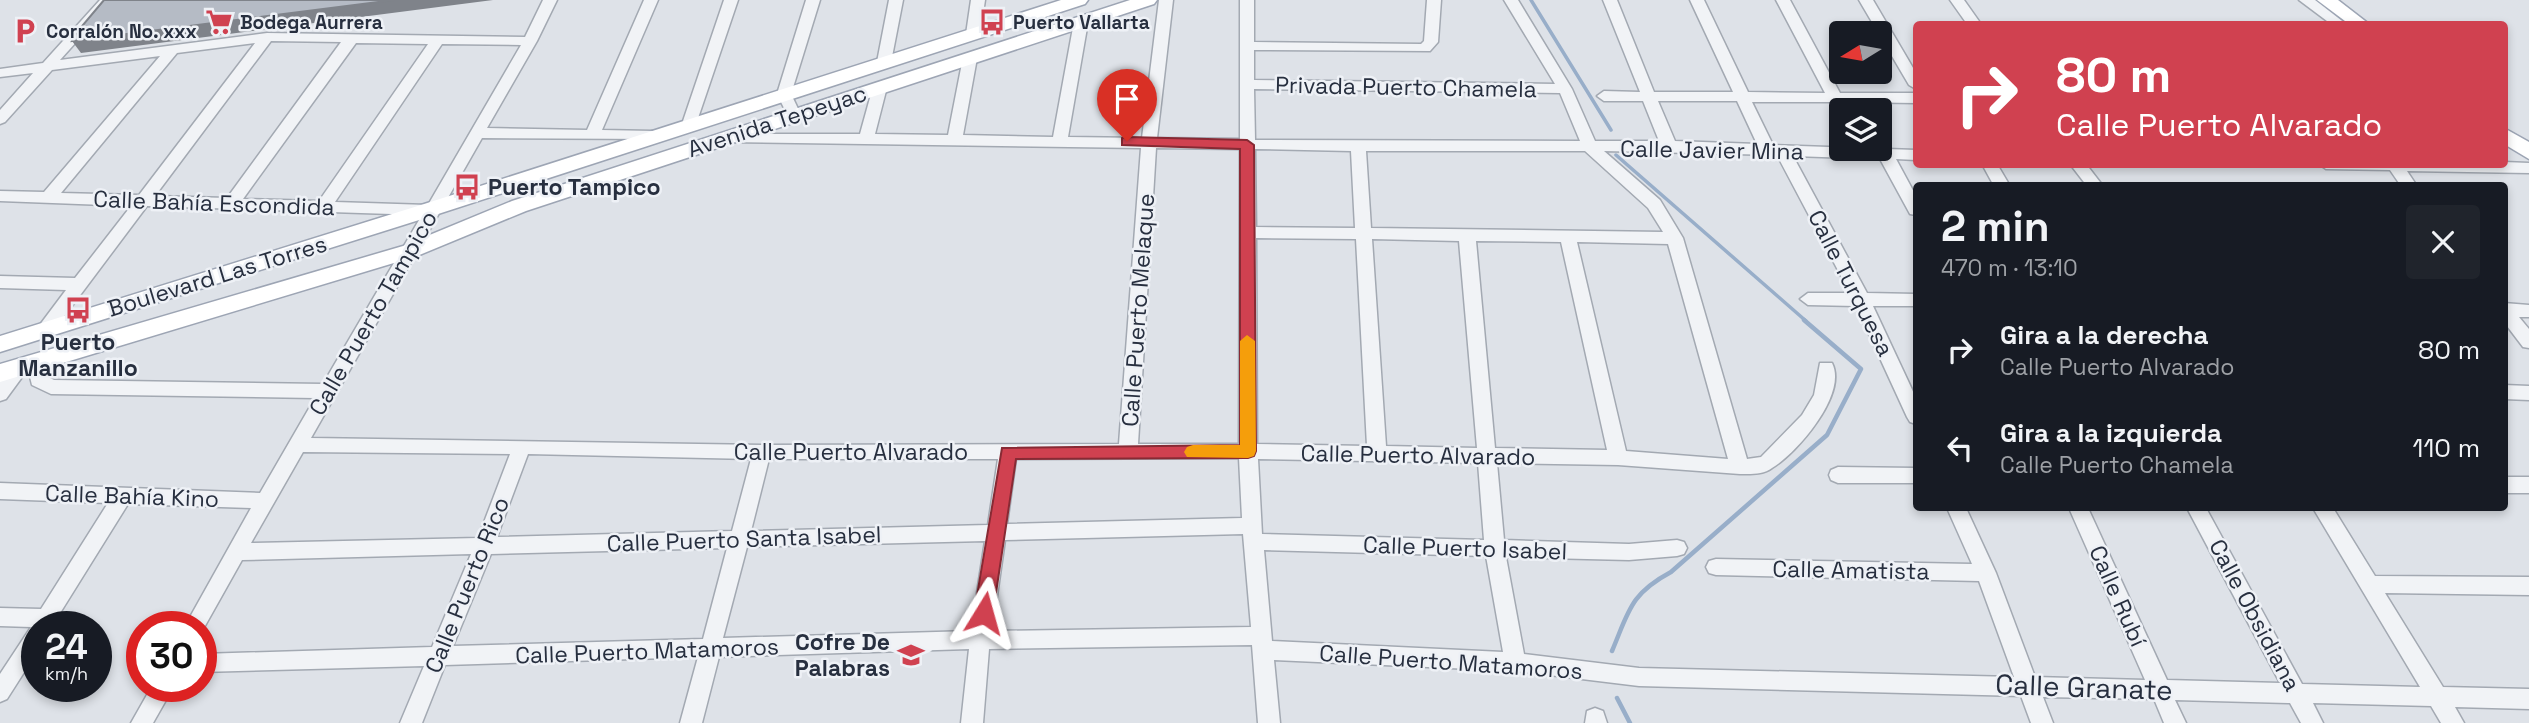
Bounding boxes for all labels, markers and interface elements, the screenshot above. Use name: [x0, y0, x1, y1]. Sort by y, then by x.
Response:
supermarket icon: Bodega Aurrera: [204, 7, 234, 37]
bus stop icon: Puerto Vallarta: [977, 7, 1007, 37]
place label: Bodega Aurrera: [240, 10, 383, 35]
place label: Puerto Vallarta: [1013, 10, 1150, 35]
parking icon: Corralón No. xxx: [10, 16, 40, 46]
place label: Corralón No. xxx: [46, 19, 197, 44]
north arrow: [1829, 21, 1892, 84]
map controls: [1829, 21, 1892, 161]
text: 80 m: [2056, 44, 2171, 106]
icon: right: [1941, 49, 2032, 140]
pin: [1097, 69, 1157, 141]
street label: Privada Puerto Chamela: [1275, 70, 1537, 104]
street label: Avenida Tepeyac: [684, 78, 870, 164]
icon: arrive: [1108, 80, 1146, 118]
button: layers: [1829, 98, 1892, 161]
text: Calle Puerto Alvarado: [2056, 105, 2382, 145]
street label: Calle Javier Mina: [1620, 133, 1804, 167]
bus stop icon: Puerto Tampico: [452, 172, 482, 202]
place label: Puerto Tampico: [488, 172, 661, 202]
street label: Calle Bahía Escondida: [93, 184, 335, 222]
street label: Calle Puerto Melaque: [1115, 192, 1161, 428]
text: 2 min: [1941, 200, 2050, 253]
street label: Calle Puerto Tampico: [302, 205, 444, 421]
street label: Calle Turquesa: [1801, 205, 1901, 361]
button: close: [2406, 205, 2480, 279]
street label: Boulevard Las Torres: [104, 228, 330, 324]
text: 470 m · 13:10: [1941, 253, 2078, 283]
bus stop icon: Puerto Manzanillo: [63, 295, 93, 325]
text: Gira a la derecha: [2000, 318, 2209, 352]
place label: Puerto Manzanillo: [18, 327, 138, 383]
icon: right: [1941, 331, 1979, 369]
text: 80 m: [2418, 333, 2480, 367]
text: Calle Puerto Alvarado: [2000, 352, 2235, 382]
text: Gira a la izquierda: [2000, 416, 2222, 450]
icon: left: [1941, 429, 1979, 467]
text: 110 m: [2413, 431, 2480, 465]
street label: Calle Puerto Alvarado: [734, 437, 968, 467]
street label: Calle Puerto Alvarado: [1300, 438, 1536, 472]
text: Calle Puerto Chamela: [2000, 450, 2234, 480]
street label: Calle Bahía Kino: [44, 478, 220, 514]
street label: Calle Puerto Rico: [418, 493, 516, 677]
street label: Calle Puerto Santa Isabel: [606, 519, 882, 559]
street label: Calle Puerto Isabel: [1362, 529, 1568, 567]
street label: Calle Obsidiana: [2202, 534, 2308, 696]
street label: Calle Rubí: [2082, 541, 2154, 652]
street label: Calle Amatista: [1772, 554, 1930, 586]
position arrow: [947, 576, 1021, 650]
speed limit sign: 30: [126, 611, 217, 702]
text: 24: [45, 625, 88, 669]
place label: Cofre De Palabras: [795, 627, 890, 683]
street label: Calle Puerto Matamoros: [515, 631, 779, 671]
street label: Calle Puerto Matamoros: [1318, 638, 1584, 686]
school or university icon: Cofre De Palabras: [896, 640, 926, 670]
text: km/h: [45, 662, 88, 685]
street label: Calle Granate: [1995, 666, 2173, 708]

